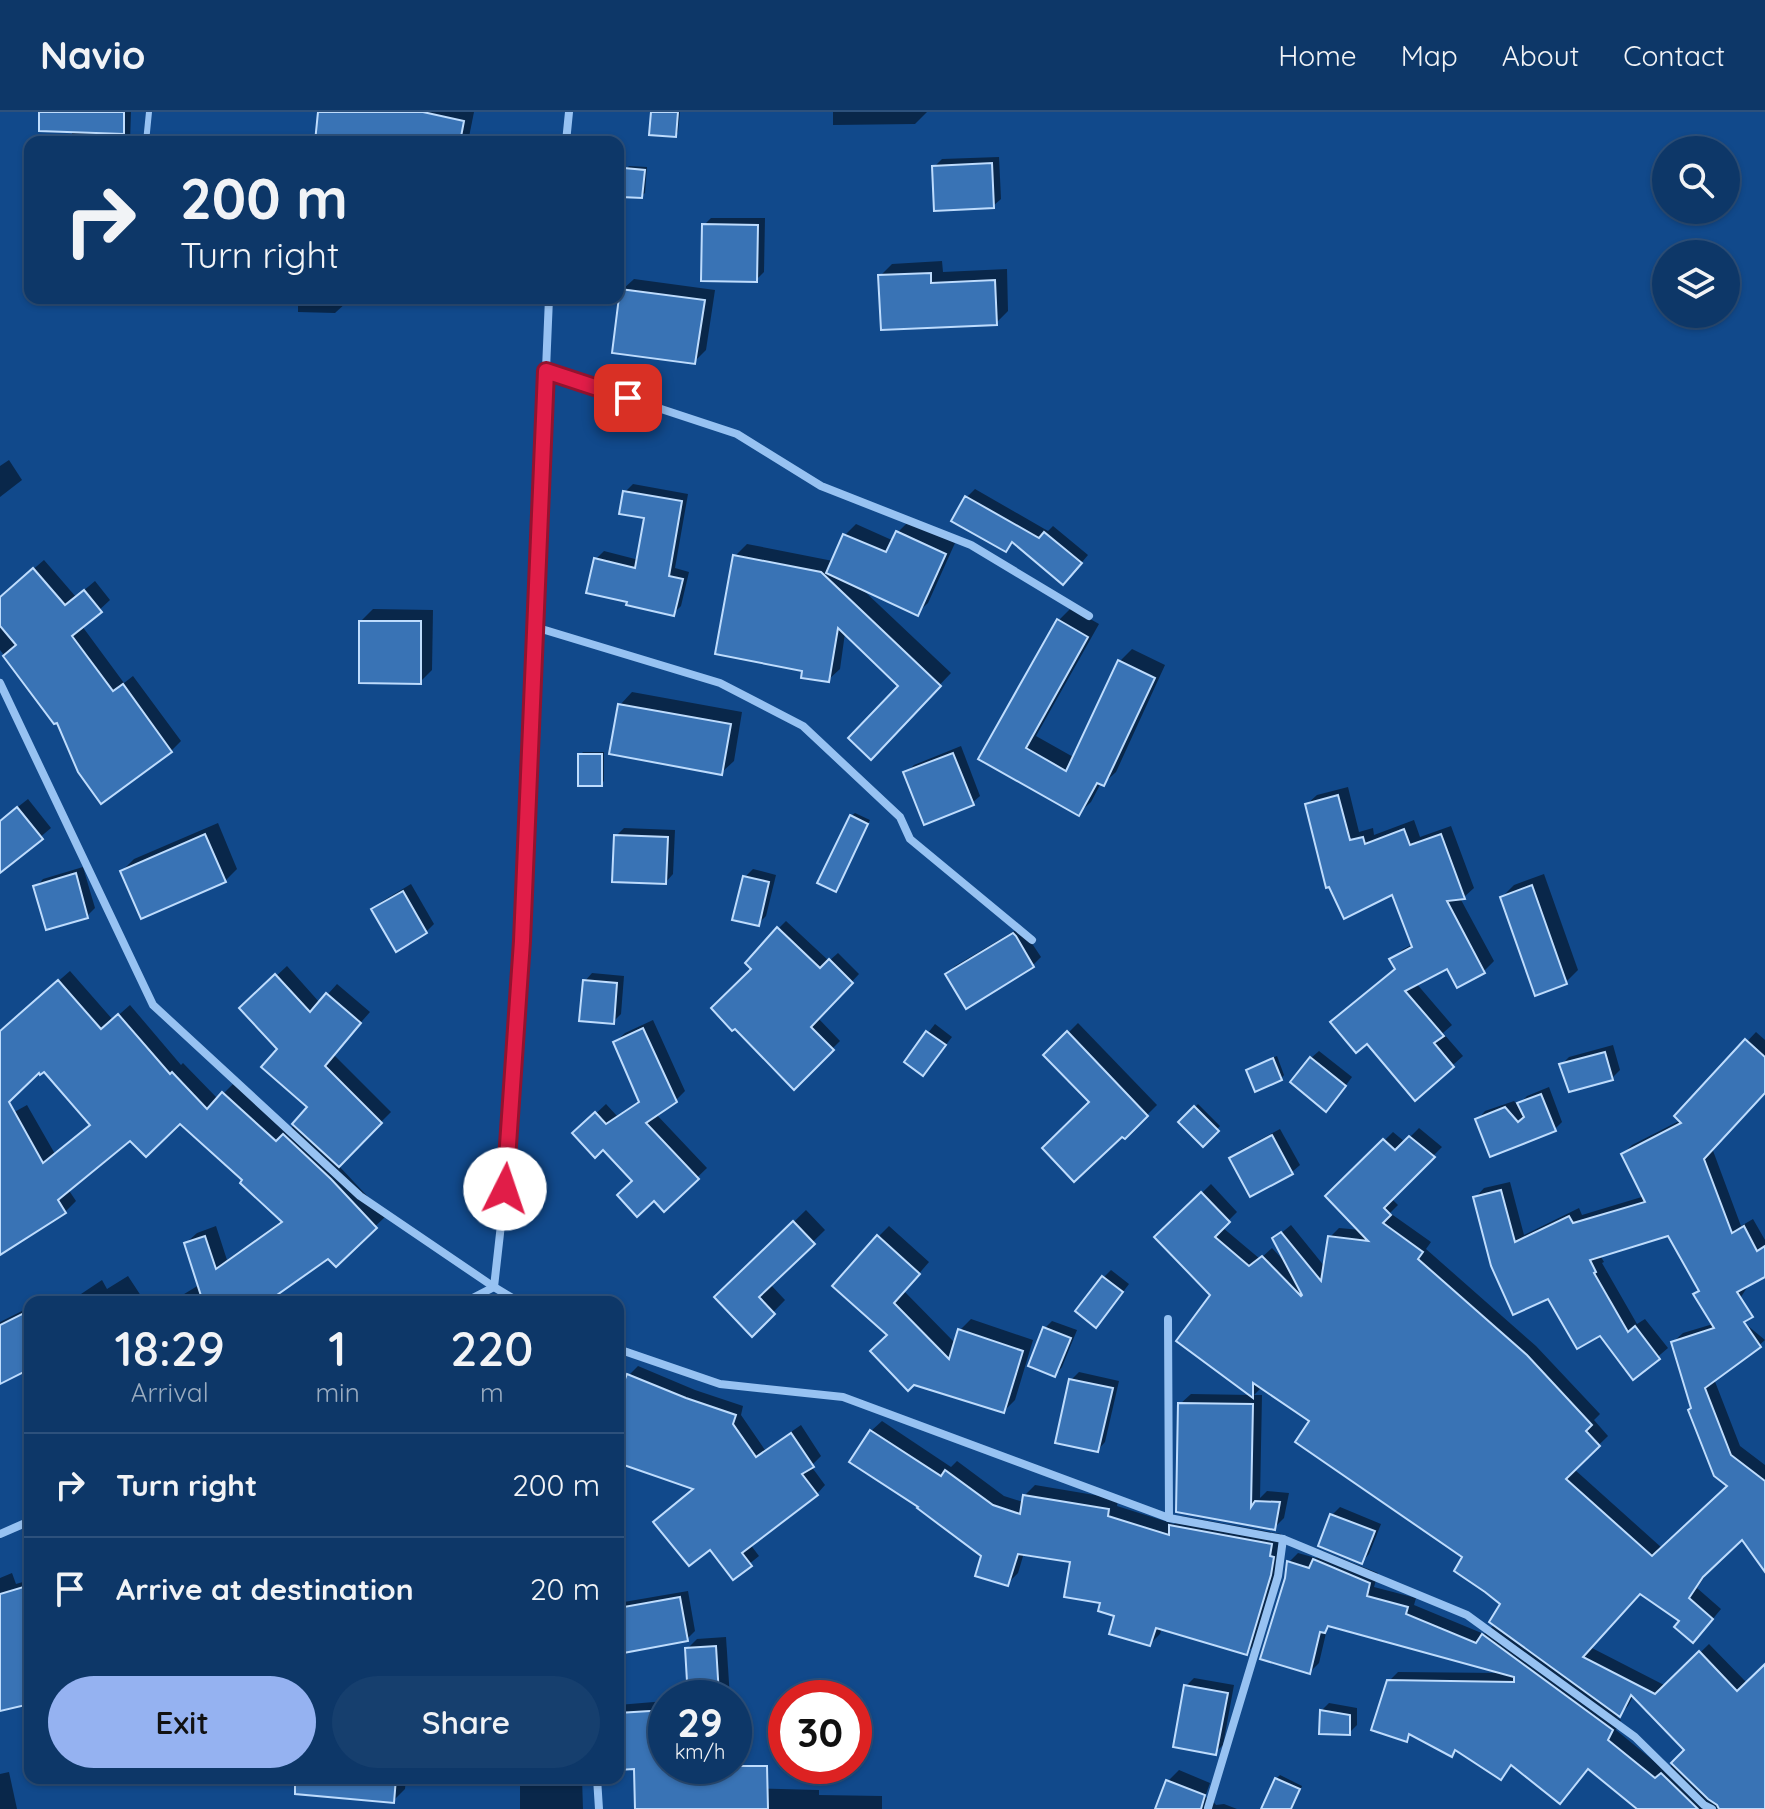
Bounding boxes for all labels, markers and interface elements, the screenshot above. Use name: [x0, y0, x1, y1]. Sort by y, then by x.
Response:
text: Navio: [40, 31, 145, 79]
text: Home: [1278, 38, 1357, 73]
text: Map: [1401, 38, 1458, 73]
text: About: [1502, 38, 1579, 73]
text: Contact: [1623, 38, 1725, 73]
map controls: [1652, 136, 1740, 328]
button: search: [1652, 136, 1740, 224]
text: 200 m: [180, 163, 348, 233]
icon: right: [48, 168, 152, 272]
text: Turn right: [180, 232, 339, 277]
button: layers: [1652, 240, 1740, 328]
pin: [594, 364, 662, 432]
icon: arrive: [606, 376, 650, 420]
position arrow: [463, 1147, 547, 1231]
text: 18:29: [114, 1318, 225, 1378]
text: 1: [328, 1318, 347, 1378]
text: 220: [450, 1318, 534, 1378]
text: Arrival: [131, 1376, 209, 1409]
text: min: [315, 1376, 360, 1409]
text: m: [480, 1376, 504, 1409]
icon: right: [48, 1463, 92, 1507]
text: Turn right: [116, 1466, 257, 1504]
text: 200 m: [512, 1466, 600, 1504]
icon: arrive: [48, 1567, 92, 1611]
text: Arrive at destination: [116, 1570, 414, 1608]
text: 20 m: [530, 1570, 600, 1608]
button: Exit: [48, 1676, 316, 1768]
button: Share: [332, 1676, 600, 1768]
speed limit sign: 30: [768, 1680, 872, 1784]
text: 29: [677, 1697, 723, 1747]
text: km/h: [675, 1739, 725, 1764]

